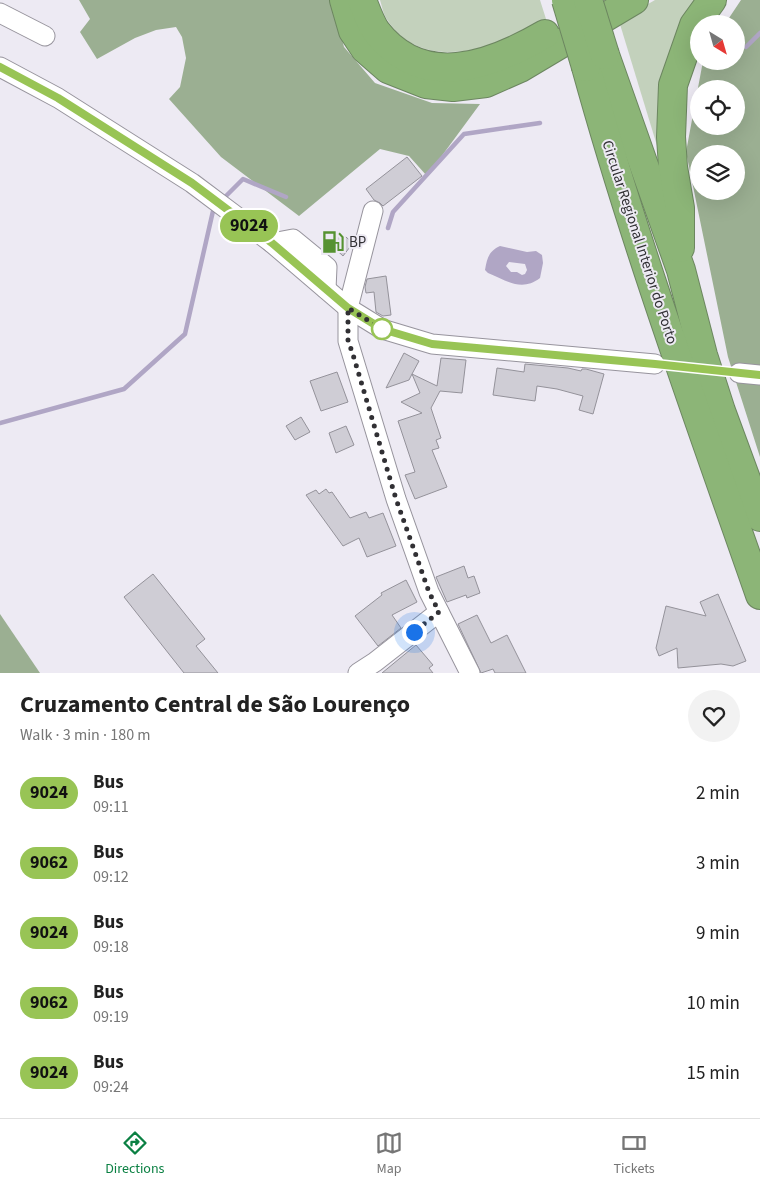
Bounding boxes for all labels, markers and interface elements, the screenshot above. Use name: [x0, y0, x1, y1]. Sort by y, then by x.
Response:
north arrow: [690, 15, 745, 70]
map controls: [690, 15, 745, 200]
button: locate: [690, 80, 745, 135]
street label: Circular Regional Interior do Porto: [597, 138, 682, 347]
button: layers: [690, 145, 745, 200]
line badge: 9024: [214, 210, 284, 242]
text: 9024: [230, 213, 268, 238]
fuel station icon: BP: [320, 229, 346, 255]
place label: BP: [349, 232, 366, 253]
unlabelled marker: [371, 318, 393, 340]
your location: [402, 620, 427, 645]
text: Cruzamento Central de São Lourenço: [20, 687, 410, 722]
button: heart: [688, 690, 740, 742]
text: Walk · 3 min · 180 m: [20, 724, 151, 746]
text: Bus: [93, 769, 124, 796]
text: 9024: [30, 780, 68, 805]
text: 2 min: [696, 780, 740, 807]
text: 09:11: [93, 796, 129, 818]
text: Bus: [93, 839, 124, 866]
text: 9062: [30, 850, 68, 875]
text: 3 min: [696, 850, 740, 877]
text: 09:12: [93, 866, 129, 888]
text: Bus: [93, 909, 124, 936]
text: 9024: [30, 920, 68, 945]
text: 9 min: [696, 920, 740, 947]
text: 09:18: [93, 936, 129, 958]
text: Bus: [93, 979, 124, 1006]
text: 9062: [30, 990, 68, 1015]
text: 10 min: [686, 990, 740, 1017]
text: 09:19: [93, 1006, 129, 1028]
text: Bus: [93, 1049, 124, 1076]
text: 9024: [30, 1060, 68, 1085]
text: 15 min: [686, 1060, 740, 1087]
text: 09:24: [93, 1076, 129, 1098]
tab: Directions: [105, 1129, 164, 1179]
tab: Map: [375, 1129, 403, 1179]
tab: Tickets: [613, 1129, 655, 1179]

